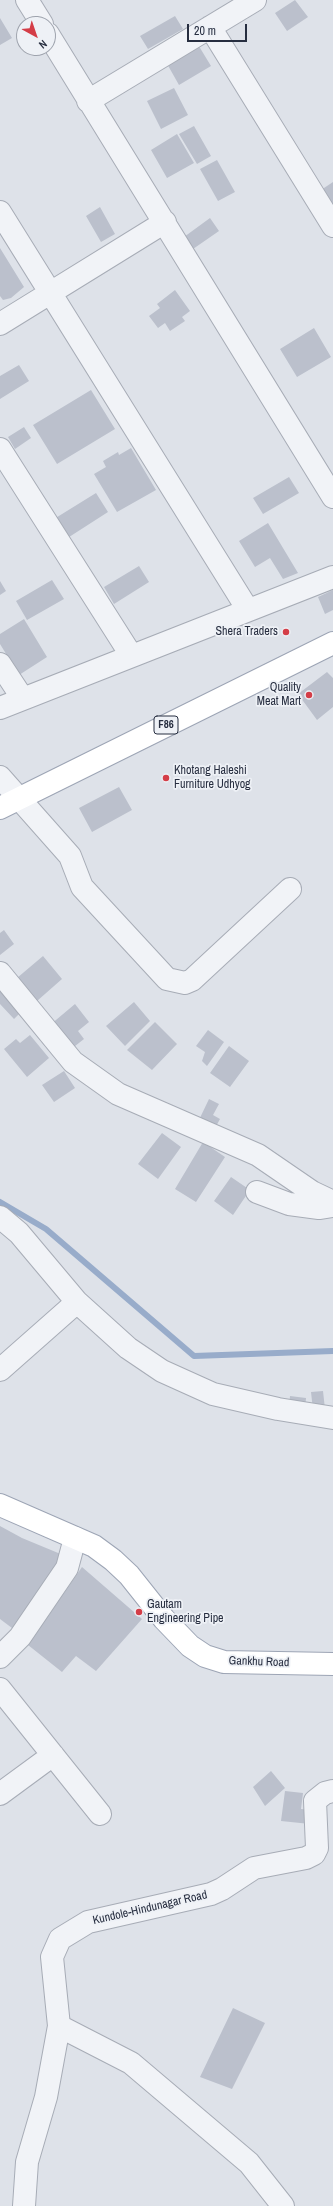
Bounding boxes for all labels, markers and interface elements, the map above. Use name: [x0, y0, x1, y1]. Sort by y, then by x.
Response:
north arrow: [16, 16, 56, 56]
scale bar: [189, 16, 249, 42]
text: 20 m: [194, 23, 216, 39]
text: N: [36, 37, 50, 52]
place label: Shera Traders: [215, 625, 278, 639]
marker: Shera Traders: [281, 627, 291, 637]
place label: Quality Meat Mart: [257, 681, 301, 709]
marker: Quality Meat Mart: [304, 690, 314, 700]
road number: F86: [154, 716, 178, 734]
place label: Khotang Haleshi Furniture Udhyog: [174, 764, 251, 792]
marker: Khotang Haleshi Furniture Udhyog: [161, 773, 171, 783]
place label: Gautam Engineering Pipe: [147, 1598, 224, 1626]
marker: Gautam Engineering Pipe: [134, 1607, 144, 1617]
street label: Gankhu Road: [228, 1654, 290, 1670]
street label: Kundole-Hindunagar Road: [91, 1888, 209, 1928]

